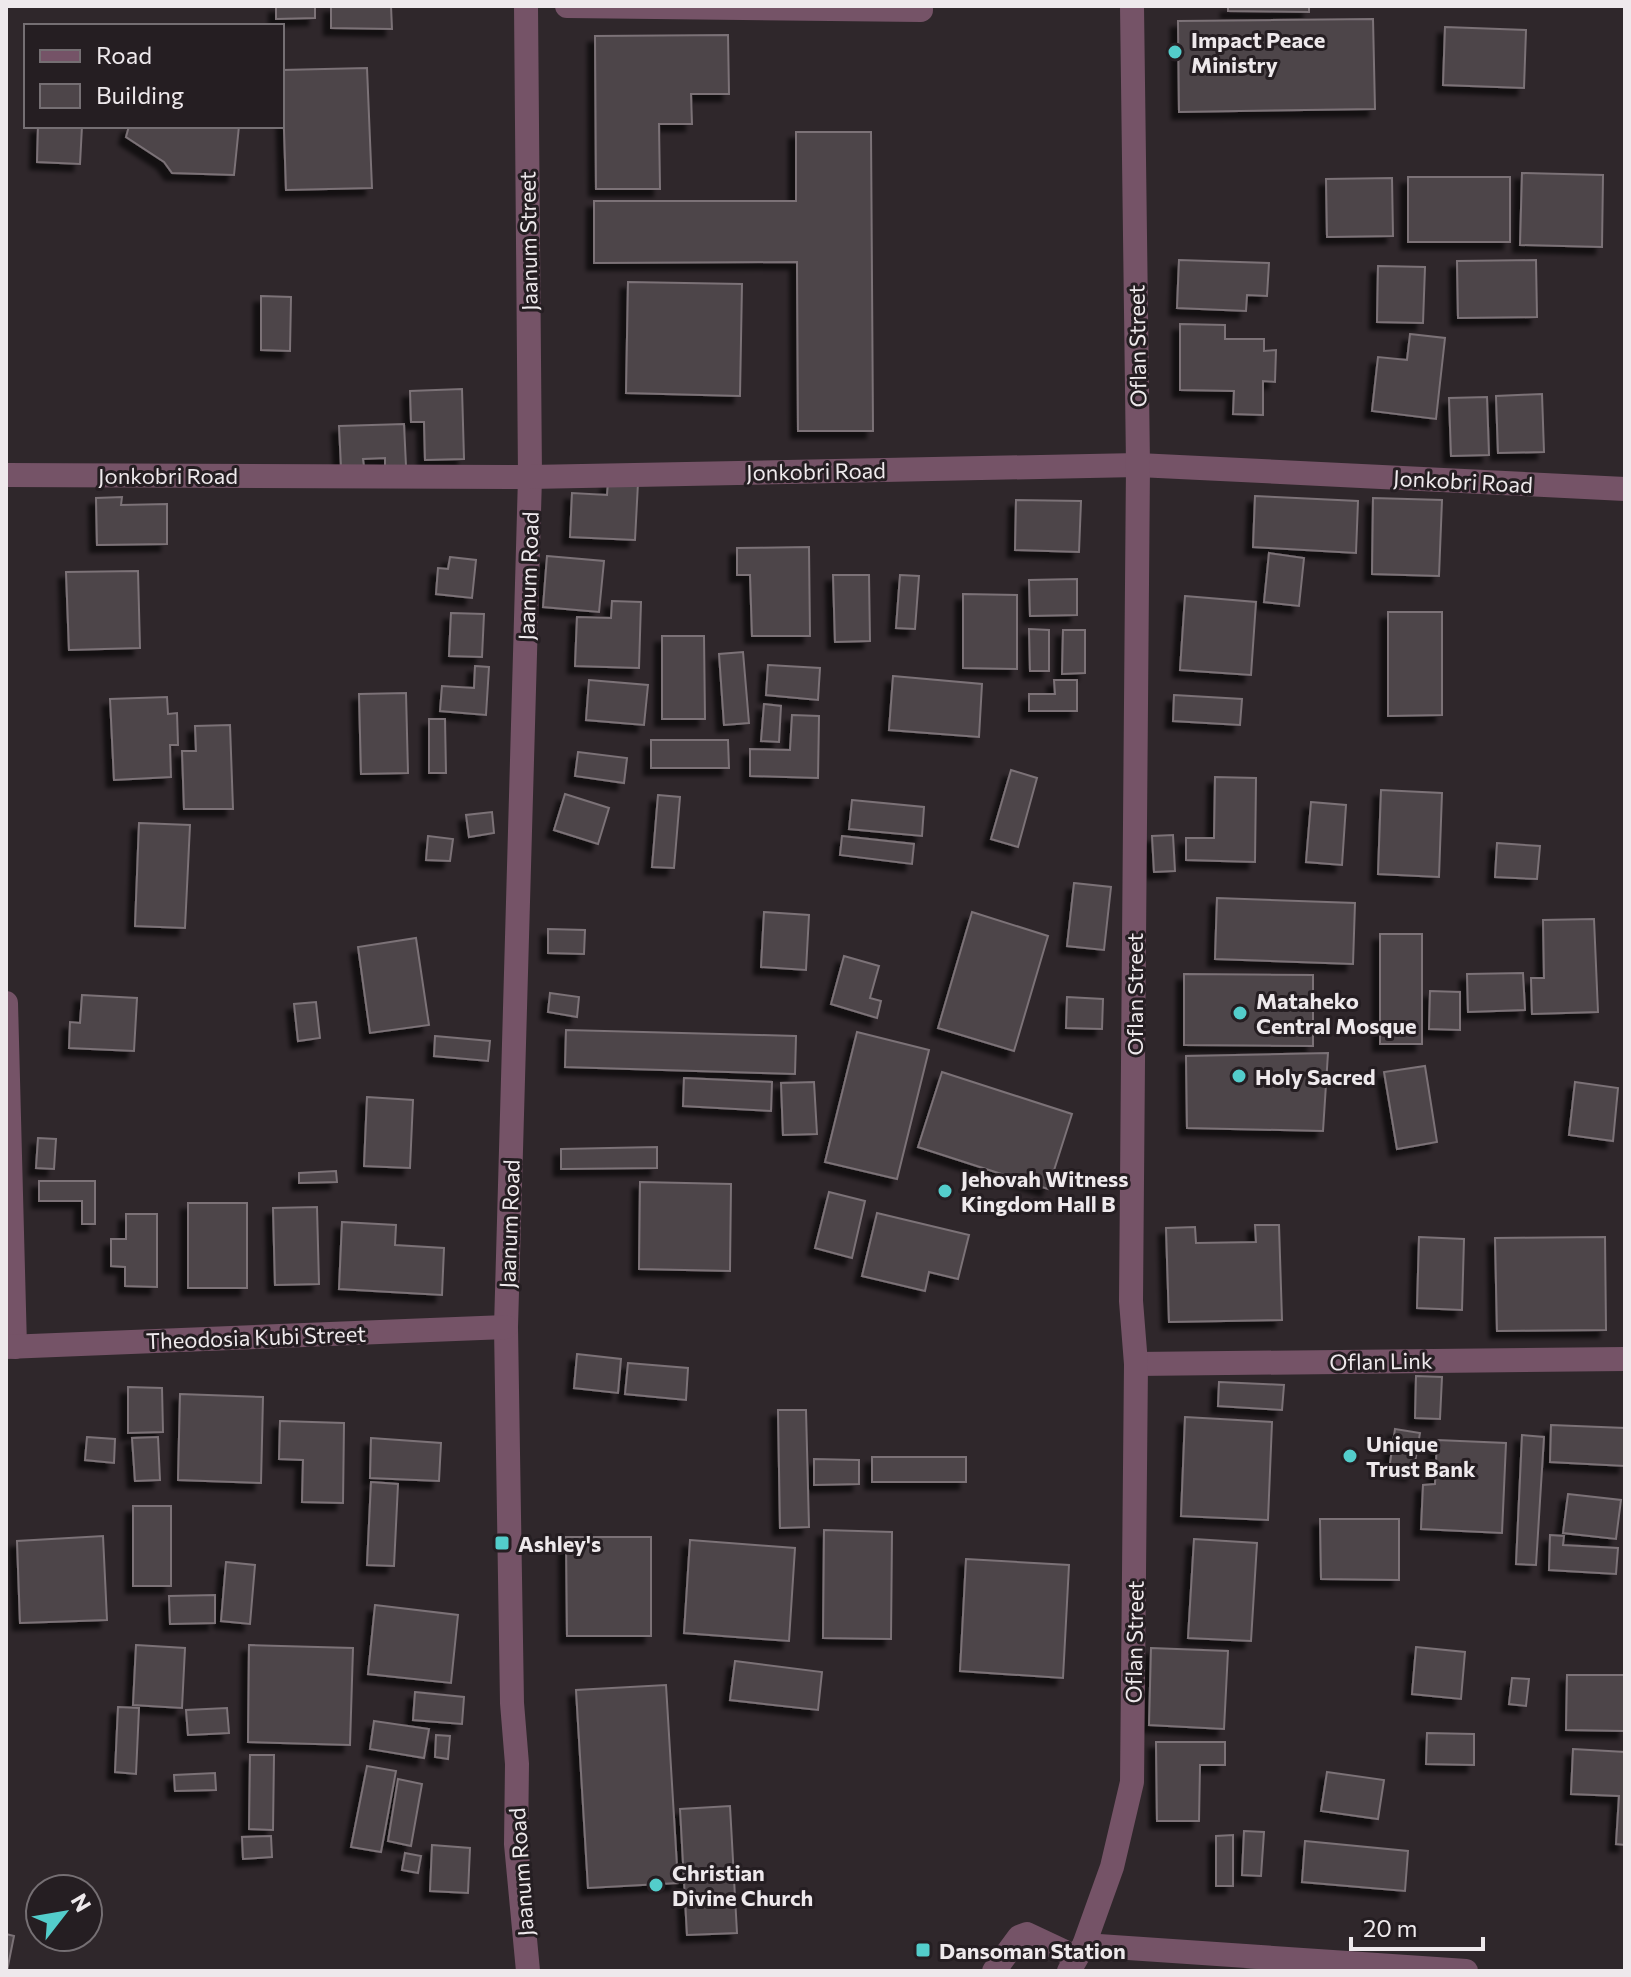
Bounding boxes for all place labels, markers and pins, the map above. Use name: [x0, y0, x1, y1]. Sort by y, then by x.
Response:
place label: Impact Peace Ministry: [1191, 26, 1325, 78]
marker: Impact Peace Ministry: [1166, 43, 1184, 61]
place label: Mataheko Central Mosque: [1256, 987, 1417, 1039]
marker: Mataheko Central Mosque: [1231, 1004, 1249, 1022]
place label: Holy Sacred: [1255, 1063, 1376, 1090]
marker: Holy Sacred: [1230, 1067, 1248, 1085]
place label: Jehovah Witness Kingdom Hall B: [961, 1165, 1128, 1217]
marker: Jehovah Witness Kingdom Hall B: [936, 1182, 954, 1200]
place label: Unique Trust Bank: [1366, 1430, 1476, 1482]
marker: Unique Trust Bank: [1341, 1447, 1359, 1465]
place label: Ashley's: [518, 1530, 601, 1557]
marker: Ashley's: [493, 1534, 511, 1552]
place label: Christian Divine Church: [672, 1859, 813, 1911]
marker: Christian Divine Church: [647, 1876, 665, 1894]
place label: Dansoman Station: [939, 1937, 1126, 1964]
marker: Dansoman Station: [914, 1941, 932, 1959]

